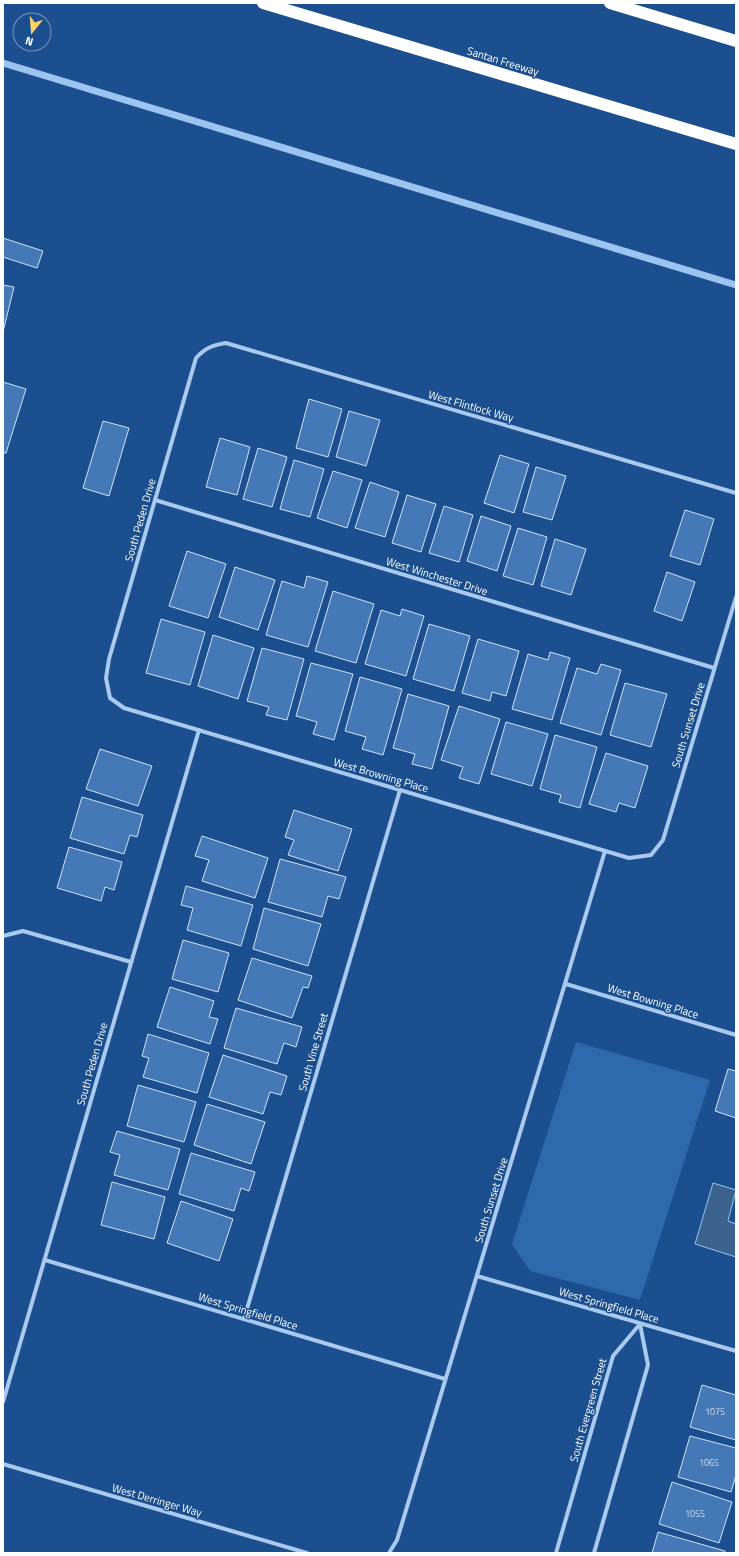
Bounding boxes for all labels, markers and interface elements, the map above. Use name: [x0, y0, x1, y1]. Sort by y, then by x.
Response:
north arrow: [12, 12, 52, 52]
text: N: [23, 33, 35, 50]
street label: Santan Freeway: [465, 42, 542, 80]
street label: West Flintlock Way: [426, 386, 516, 426]
street label: South Peden Drive: [121, 476, 160, 563]
street label: West Winchester Drive: [384, 553, 490, 599]
street label: South Sunset Drive: [667, 680, 709, 770]
street label: West Browning Place: [332, 754, 431, 796]
street label: West Bowning Place: [605, 980, 701, 1023]
street label: South Vine Street: [294, 1011, 332, 1093]
street label: South Peden Drive: [73, 1020, 112, 1107]
street label: South Sunset Drive: [470, 1155, 512, 1245]
street label: West Springfield Place: [557, 1283, 661, 1327]
street label: West Springfield Place: [196, 1288, 300, 1334]
street label: South Evergreen Street: [566, 1356, 611, 1464]
house number: 1075: [705, 1405, 725, 1418]
house number: 1065: [699, 1456, 719, 1469]
street label: West Derringer Way: [110, 1480, 204, 1521]
house number: 1055: [685, 1507, 705, 1520]

